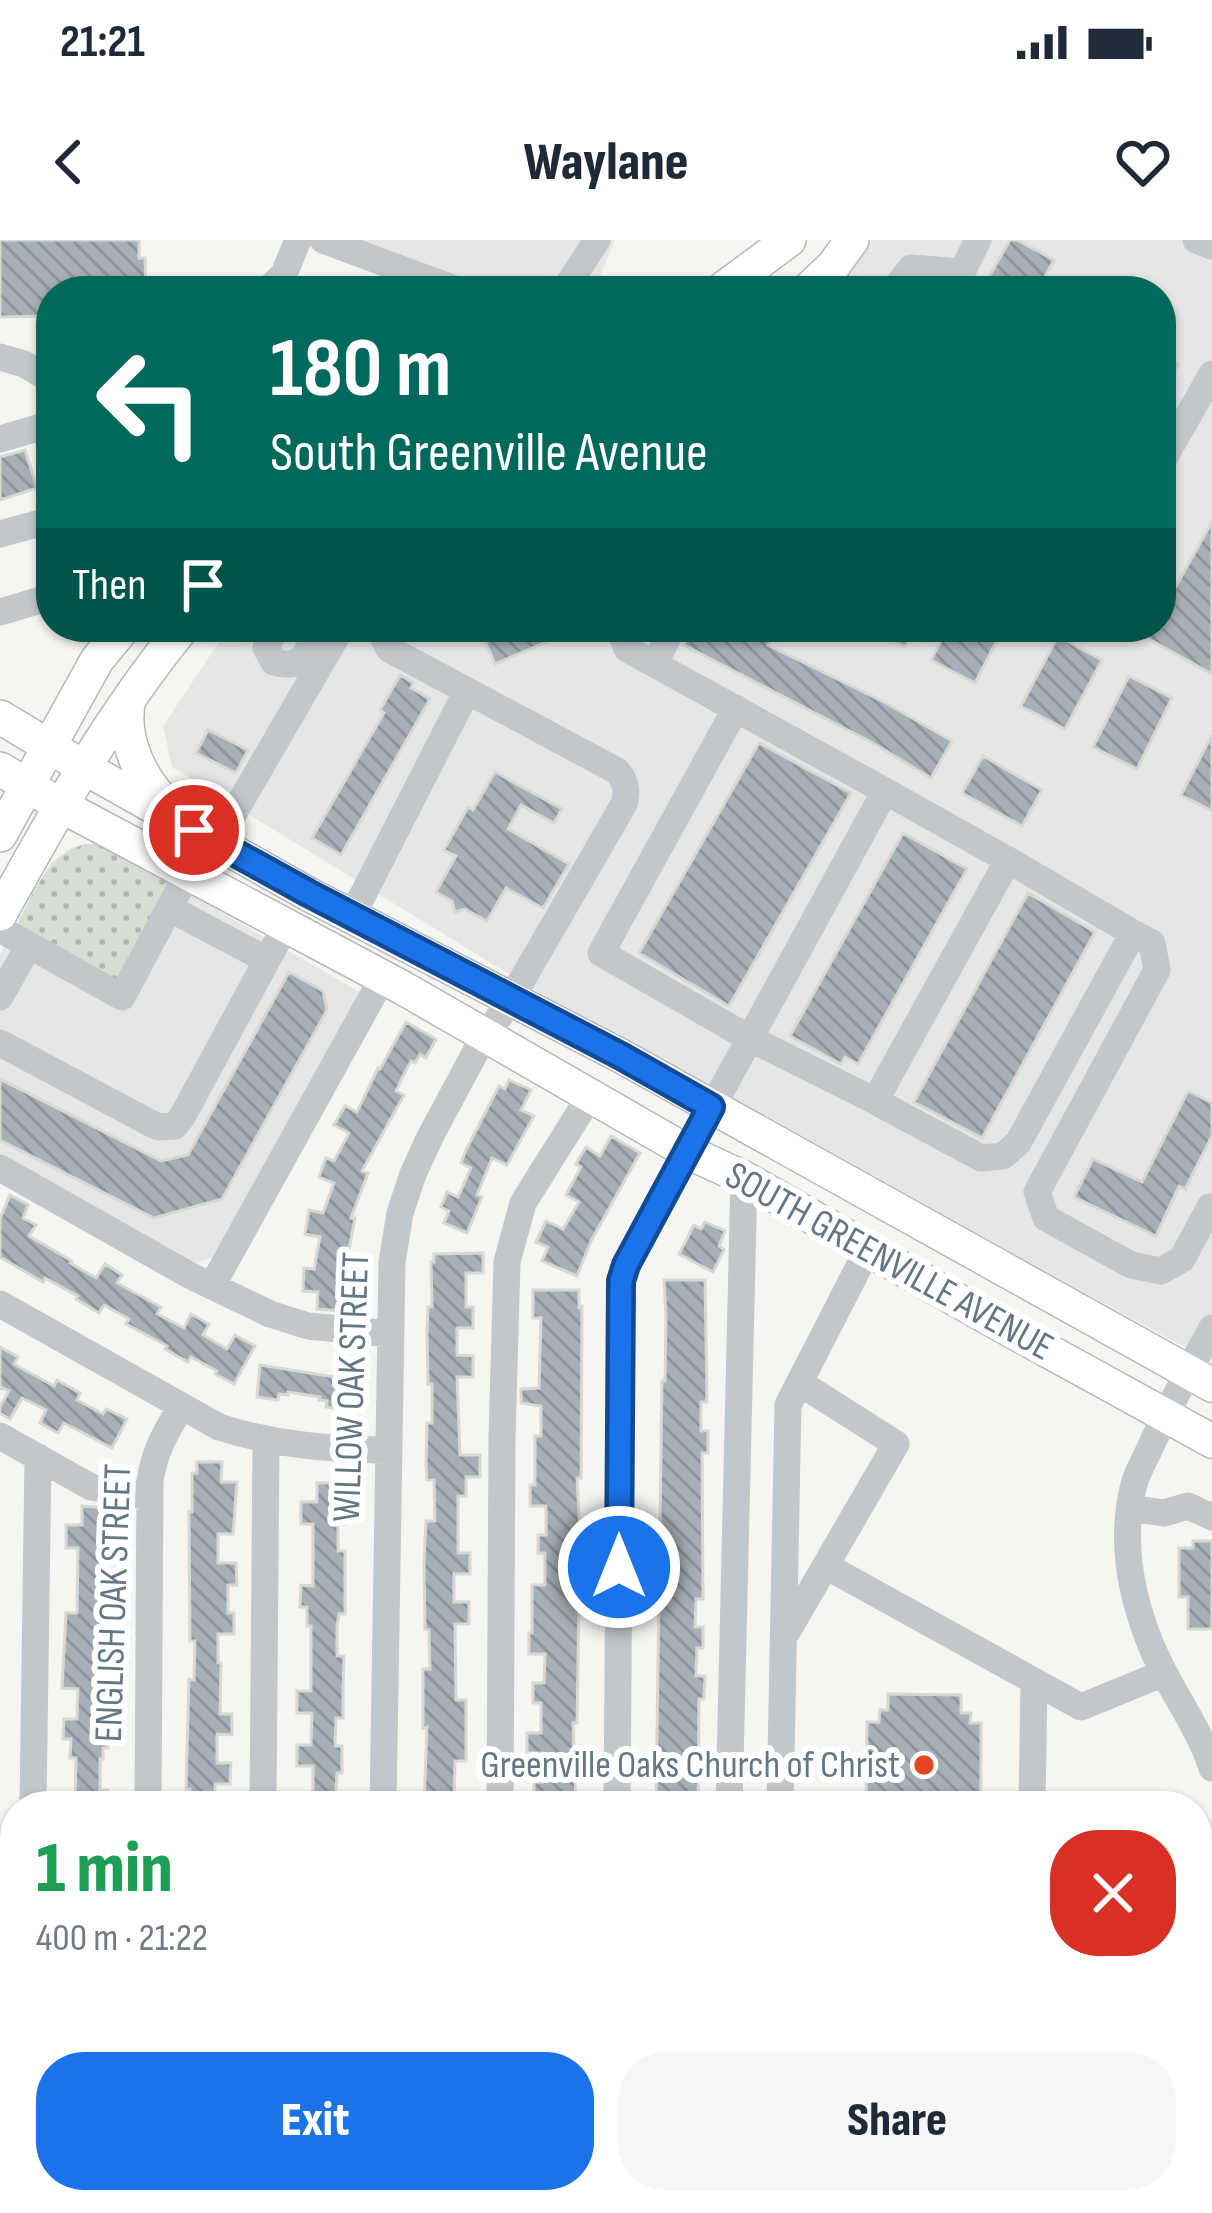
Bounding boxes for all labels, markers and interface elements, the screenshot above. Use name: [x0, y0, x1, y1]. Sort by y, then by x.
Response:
text: 21:21: [60, 15, 145, 70]
icon: back: [36, 129, 102, 195]
icon: heart: [1110, 129, 1176, 195]
text: Waylane: [524, 130, 688, 195]
text: 180 m: [270, 319, 451, 420]
icon: left: [72, 324, 228, 480]
text: South Greenville Avenue: [270, 421, 708, 486]
icon: arrive: [170, 552, 236, 618]
text: Then: [72, 558, 146, 613]
pin: [143, 779, 245, 881]
icon: arrive: [161, 797, 227, 863]
street label: SOUTH GREENVILLE AVENUE: [717, 1152, 1061, 1372]
street label: WILLOW OAK STREET: [324, 1251, 380, 1523]
street label: ENGLISH OAK STREET: [86, 1463, 142, 1743]
position arrow: [556, 1504, 682, 1630]
place label: Greenville Oaks Church of Christ: [480, 1742, 900, 1789]
marker: Greenville Oaks Church of Christ: [911, 1752, 937, 1778]
text: 1 min: [36, 1826, 173, 1913]
button: close: [1050, 1830, 1176, 1956]
text: 400 m · 21:22: [36, 1915, 208, 1962]
button: Exit: [36, 2052, 594, 2190]
button: Share: [618, 2052, 1176, 2190]

